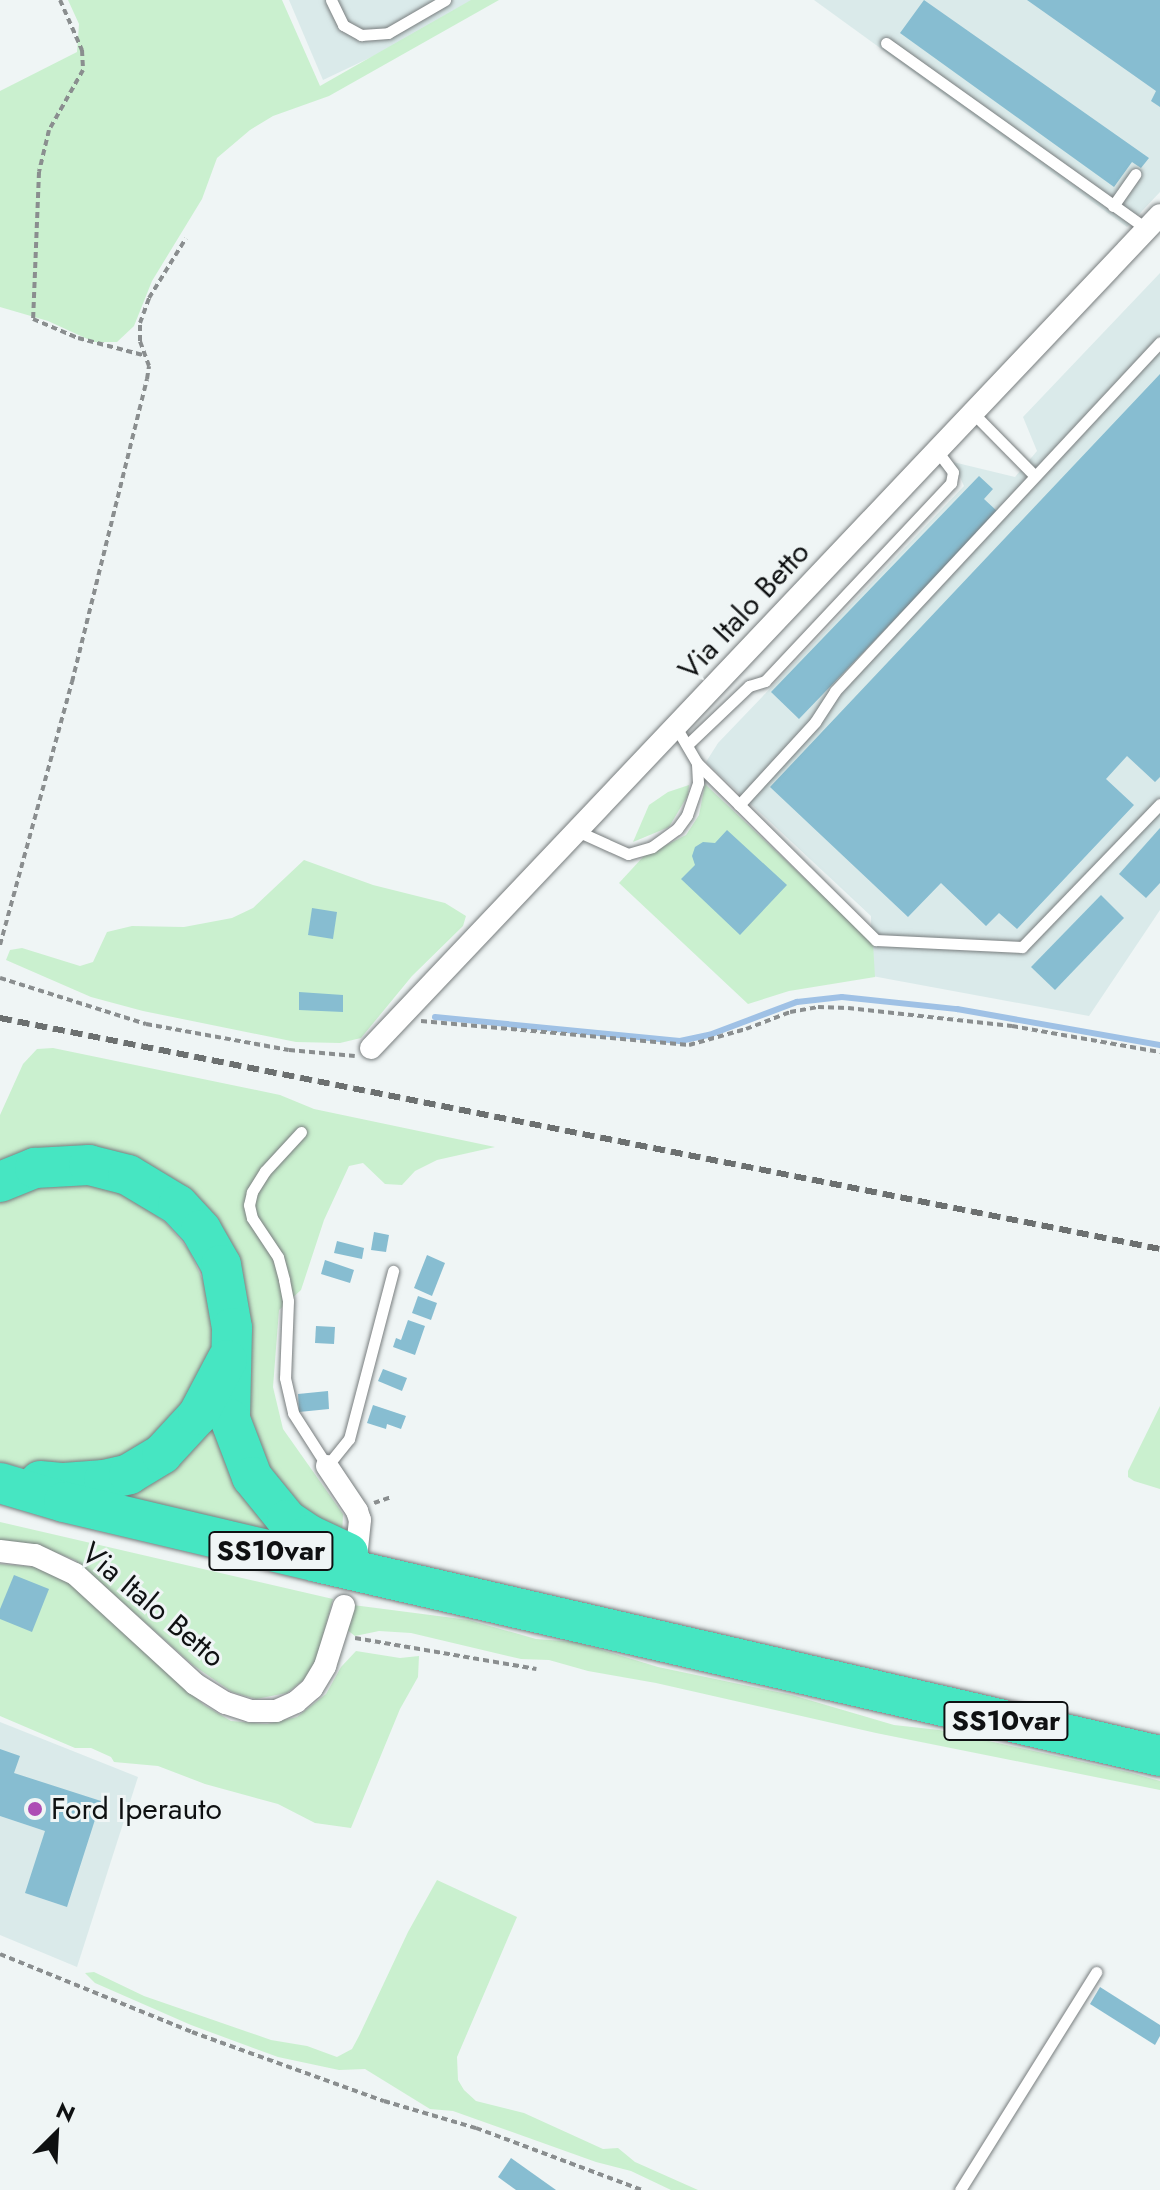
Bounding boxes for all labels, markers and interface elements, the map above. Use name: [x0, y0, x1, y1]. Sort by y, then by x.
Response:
street label: Via Italo Betto: [671, 535, 817, 687]
road number: SS10var: [207, 1527, 335, 1575]
street label: Via Italo Betto: [74, 1535, 232, 1675]
road number: SS10var: [942, 1697, 1070, 1745]
place label: Ford Iperauto: [51, 1791, 222, 1827]
marker: Ford Iperauto: [26, 1800, 44, 1818]
north arrow: [16, 2094, 96, 2174]
text: N: [51, 2094, 80, 2130]

